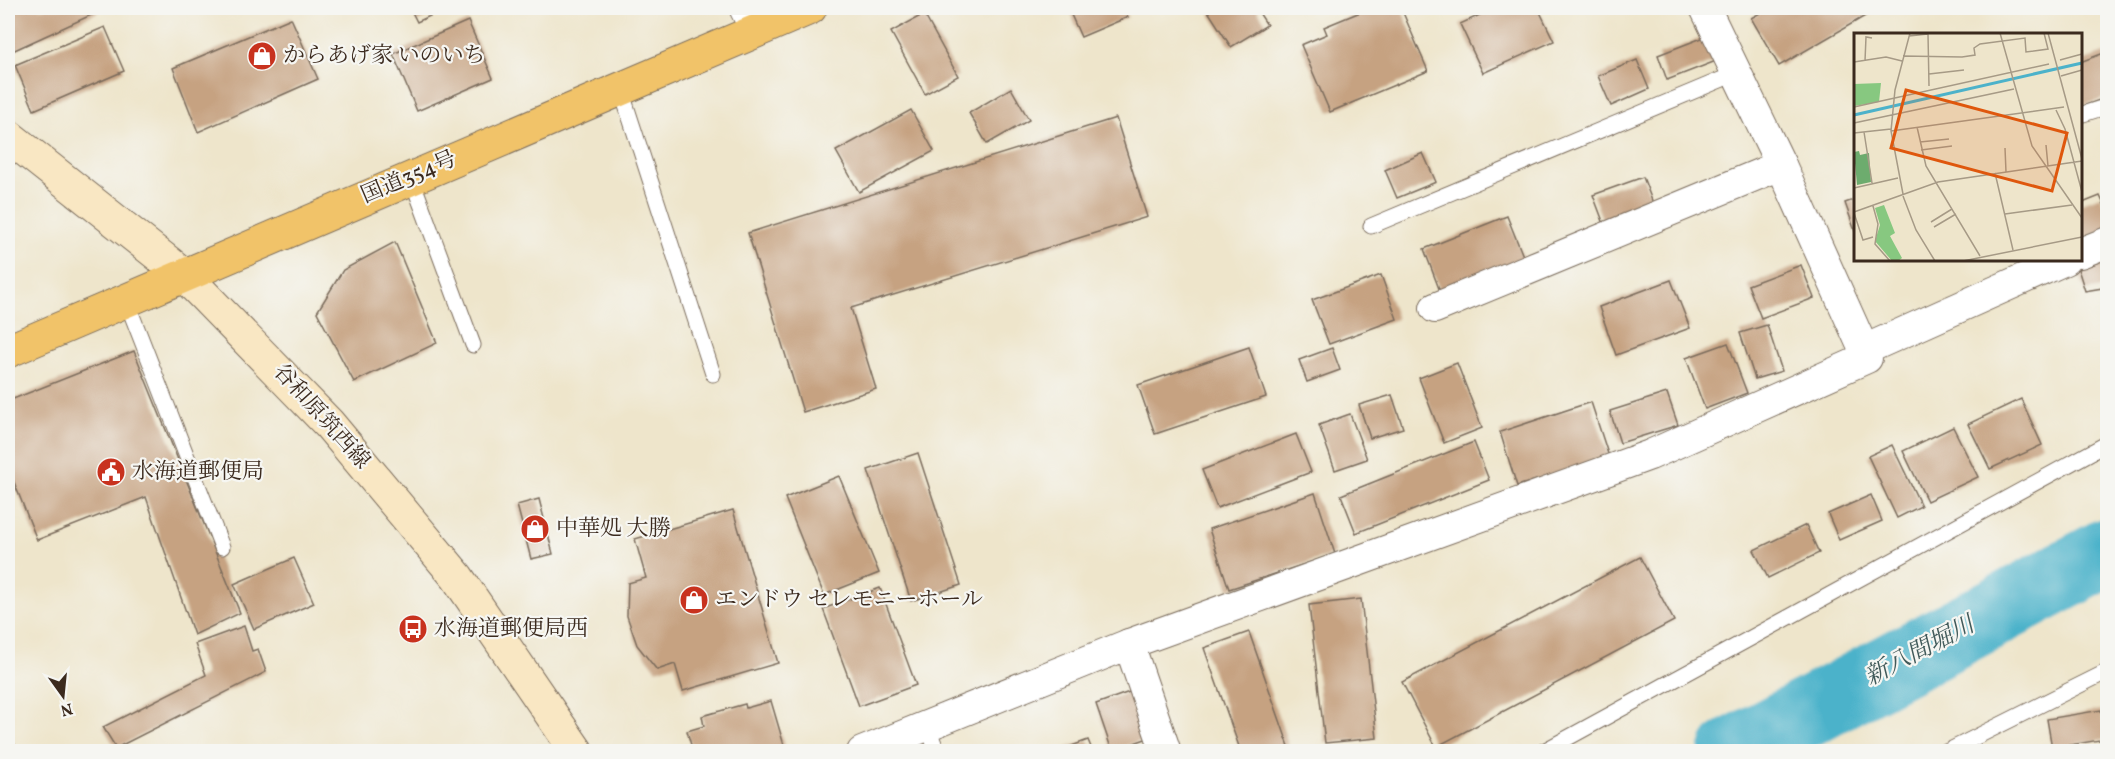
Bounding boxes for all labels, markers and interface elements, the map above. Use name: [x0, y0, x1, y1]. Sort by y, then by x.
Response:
inset map: [1854, 33, 2082, 261]
shop icon: からあげ家 いのいち: [246, 40, 278, 72]
place label: からあげ家 いのいち: [283, 41, 485, 72]
street label: 国道354号: [356, 144, 462, 212]
street label: 谷和原筑西線: [265, 358, 377, 476]
public building icon: 水海道郵便局: [95, 456, 127, 488]
place label: 水海道郵便局: [132, 457, 264, 488]
shop icon: 中華処 大勝: [519, 513, 551, 545]
place label: 中華処 大勝: [556, 514, 670, 545]
shop icon: エンドウ セレモニーホール: [678, 584, 710, 616]
place label: エンドウ セレモニーホール: [715, 585, 983, 616]
water label: 新八間堀川: [1859, 607, 1984, 695]
bus stop icon: 水海道郵便局西: [397, 613, 429, 645]
place label: 水海道郵便局西: [434, 614, 588, 645]
north arrow: [33, 666, 93, 726]
text: N: [58, 696, 75, 721]

